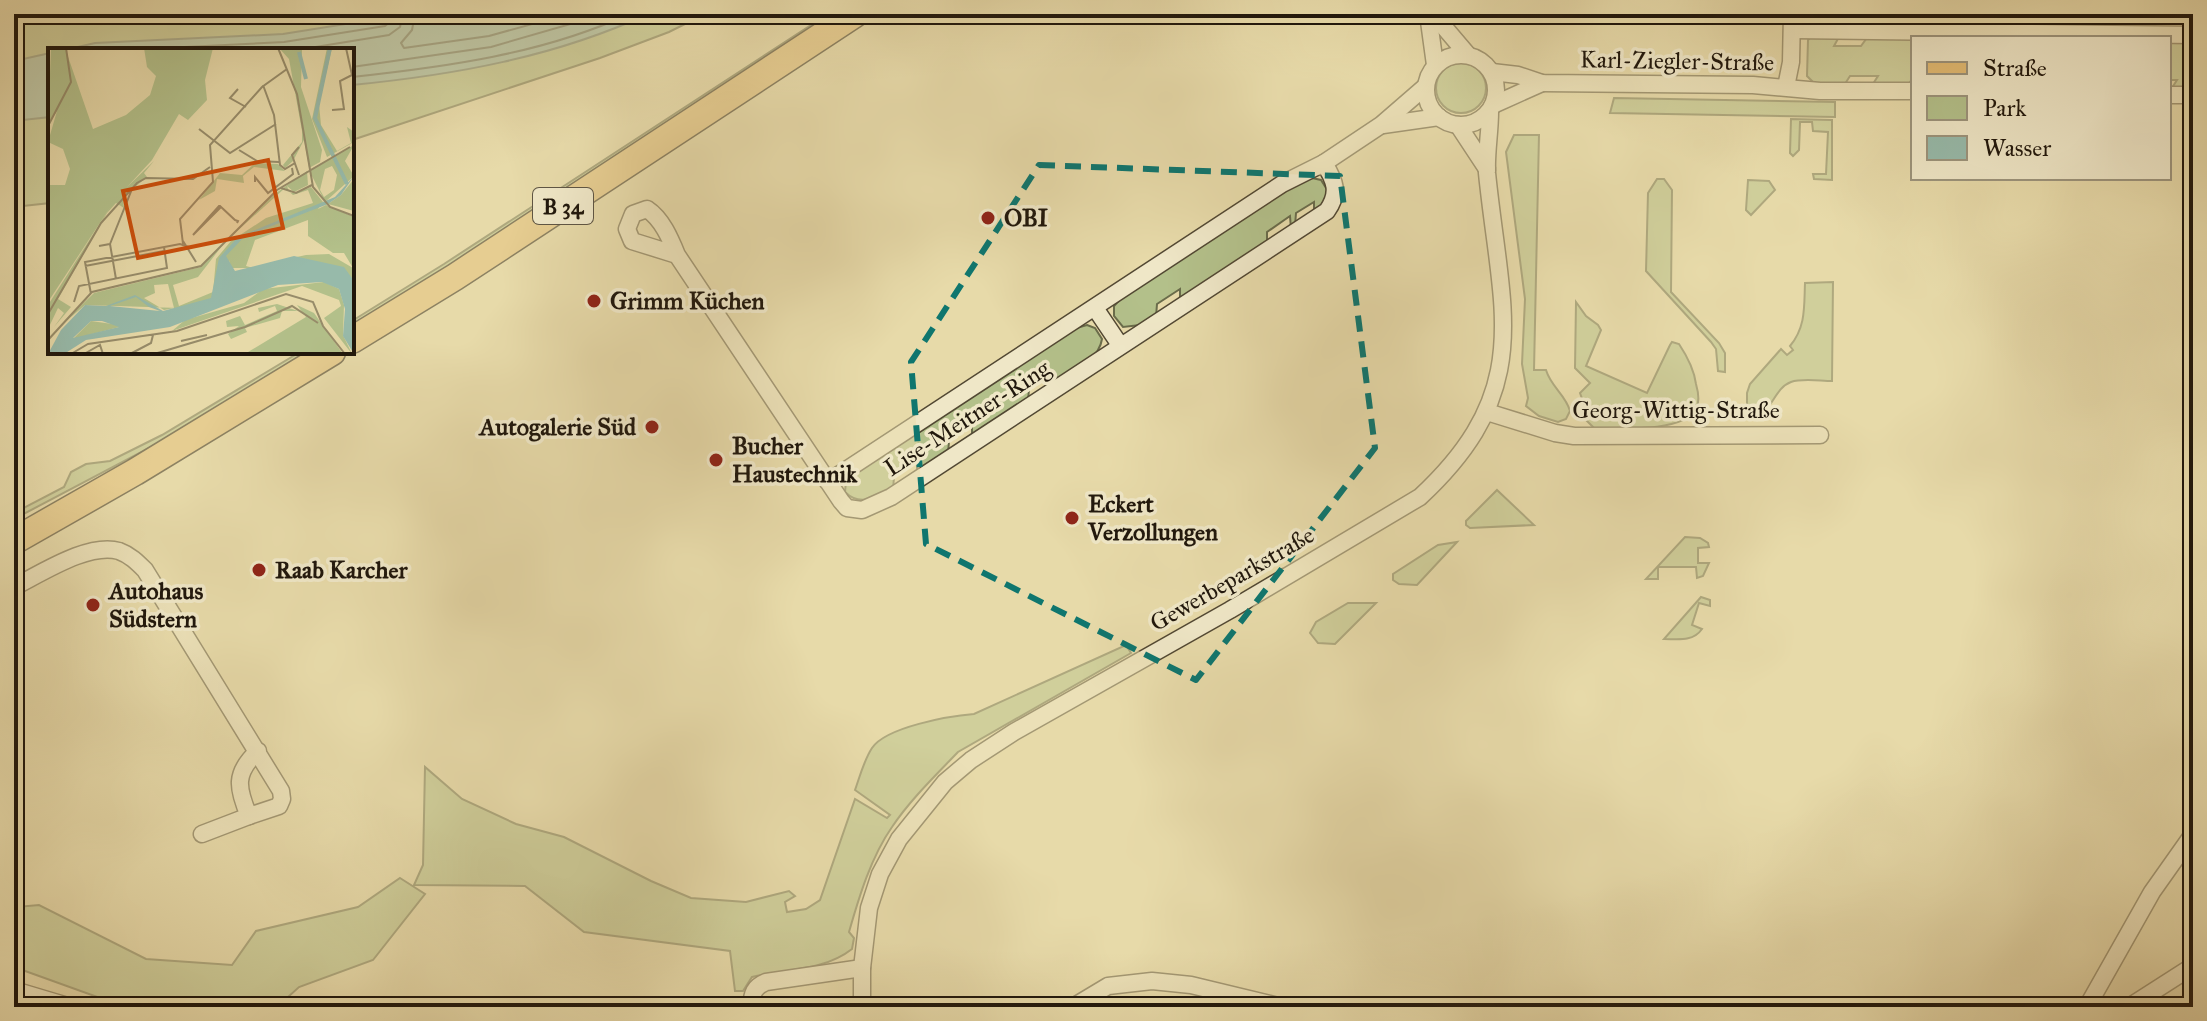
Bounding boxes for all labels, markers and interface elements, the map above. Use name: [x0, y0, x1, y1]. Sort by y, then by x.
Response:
legend: [1911, 36, 2171, 180]
street label: Karl-Ziegler-Straße: [1580, 44, 1774, 78]
inset map: [48, 48, 354, 354]
text: Straße: [1983, 53, 2047, 83]
text: Park: [1983, 93, 2027, 123]
text: Wasser: [1983, 133, 2051, 163]
road number: B 34: [533, 188, 593, 224]
place label: OBI: [1004, 203, 1048, 233]
marker: OBI: [979, 209, 997, 227]
place label: Grimm Küchen: [610, 286, 764, 316]
marker: Grimm Küchen: [585, 292, 603, 310]
street label: Lise-Meitner-Ring: [878, 353, 1056, 483]
street label: Georg-Wittig-Straße: [1572, 395, 1780, 425]
place label: Autogalerie Süd: [478, 412, 637, 442]
marker: Autogalerie Süd: [643, 418, 661, 436]
place label: Bucher Haustechnik: [732, 431, 858, 489]
marker: Bucher Haustechnik: [707, 451, 725, 469]
place label: Eckert Verzollungen: [1087, 489, 1218, 547]
marker: Eckert Verzollungen: [1063, 509, 1081, 527]
street label: Gewerbeparkstraße: [1145, 520, 1319, 638]
place label: Raab Karcher: [275, 555, 408, 585]
marker: Raab Karcher: [250, 561, 268, 579]
place label: Autohaus Südstern: [107, 576, 204, 634]
marker: Autohaus Südstern: [84, 596, 102, 614]

